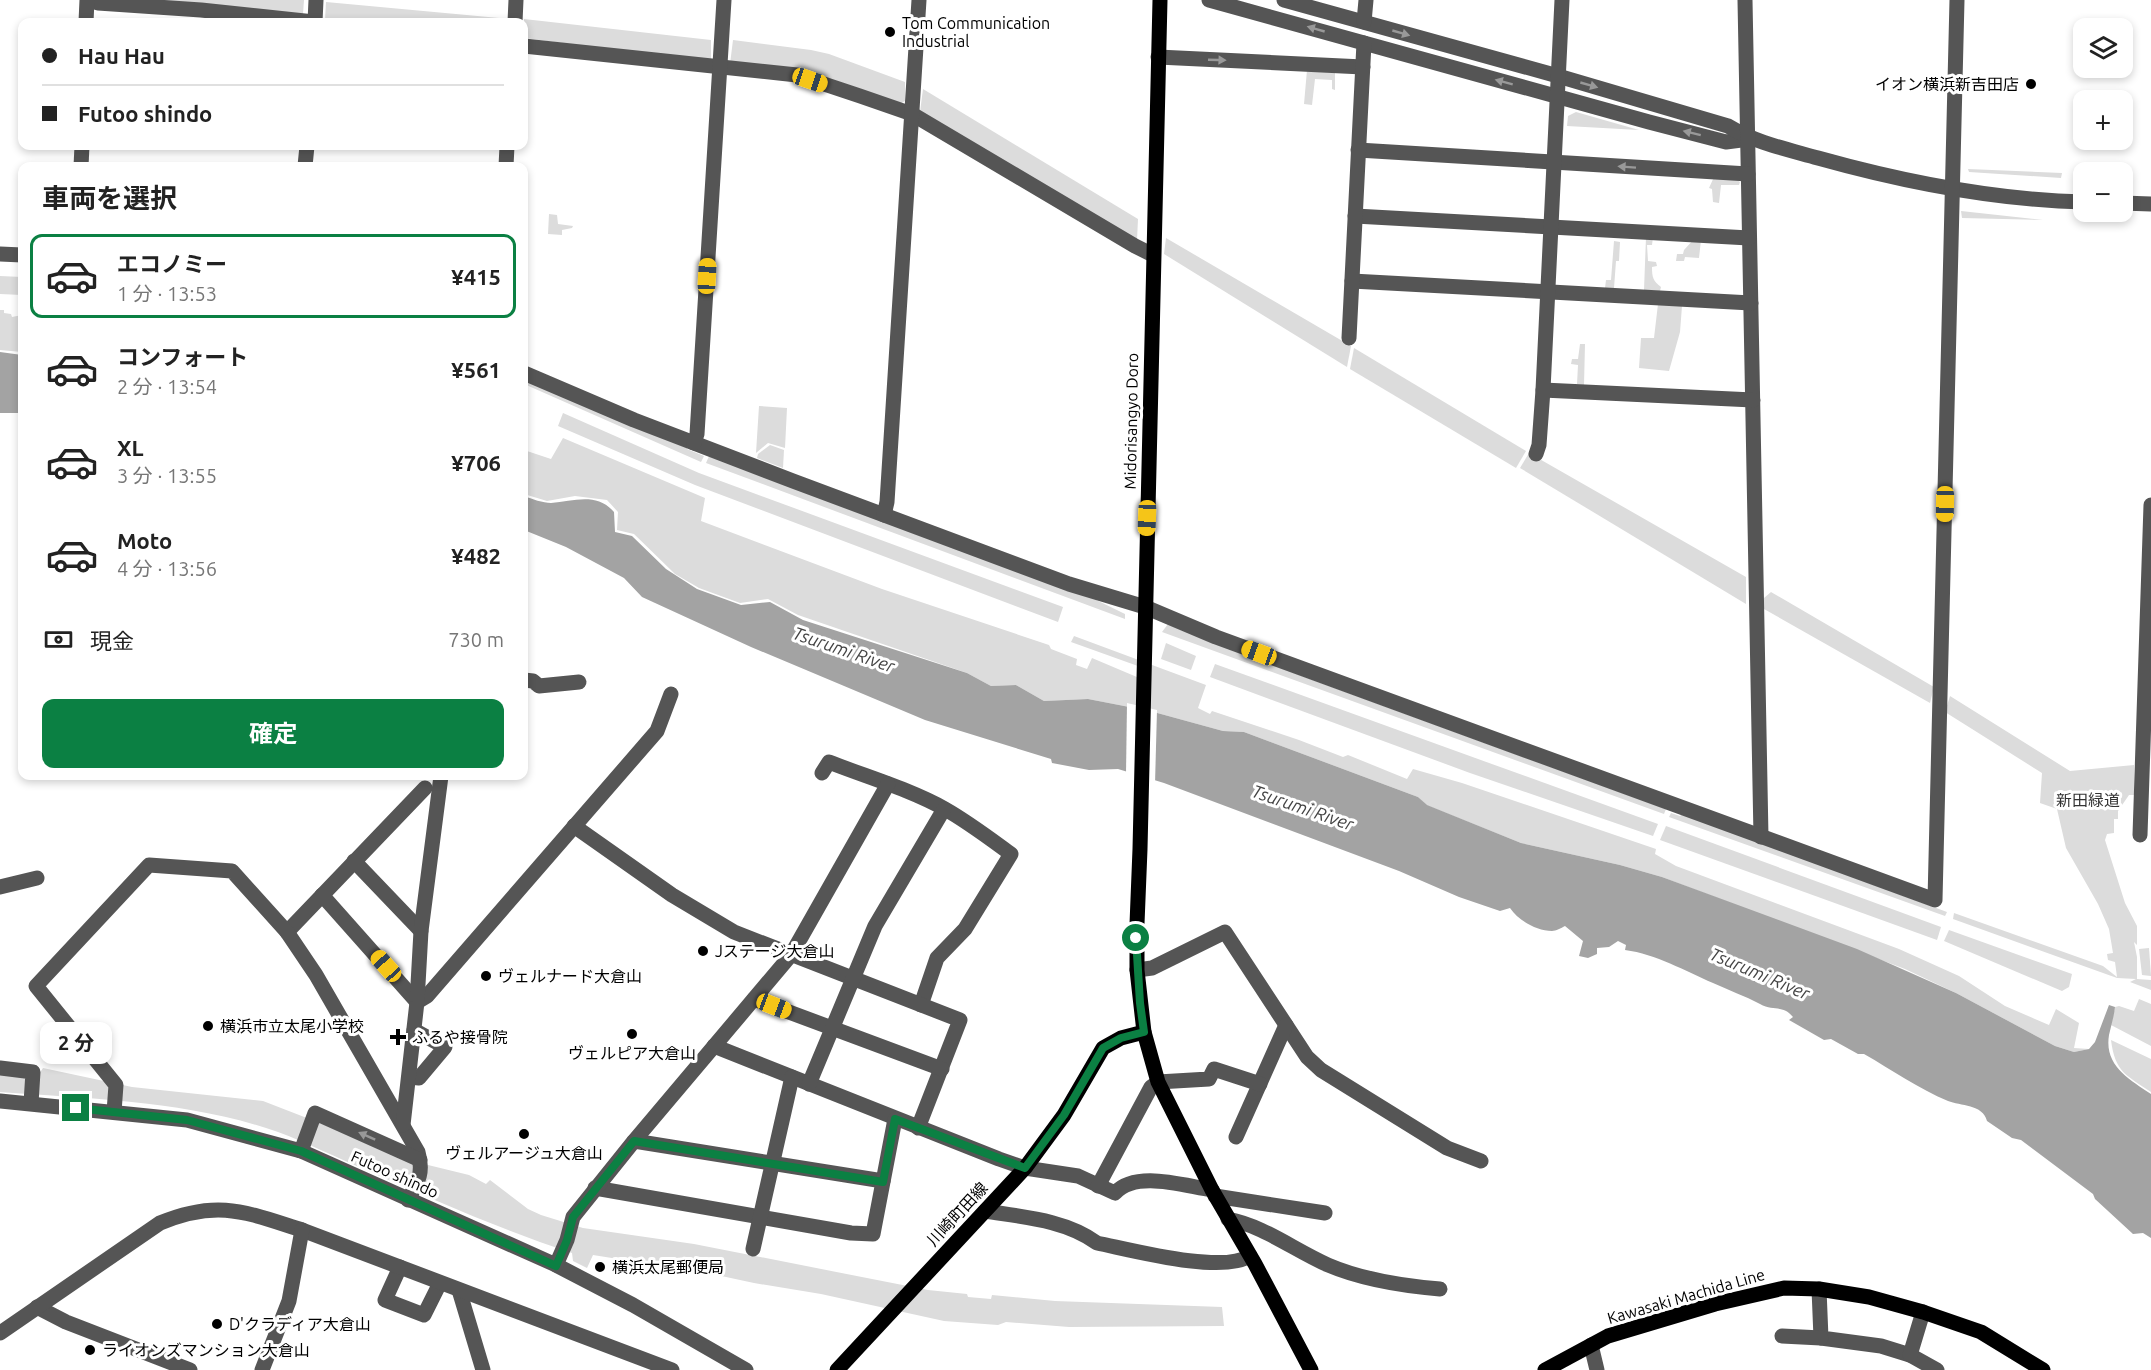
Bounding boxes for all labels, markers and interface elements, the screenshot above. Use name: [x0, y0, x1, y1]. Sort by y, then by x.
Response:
place label: Tom Communication Industrial: [902, 14, 1050, 50]
map controls: [2073, 18, 2133, 222]
button: layers: [2073, 18, 2133, 78]
one-way arrow: [1307, 24, 1325, 33]
marker: Tom Communication Industrial: [883, 25, 897, 39]
one-way arrow: [1392, 28, 1411, 38]
text: Hau Hau: [78, 43, 165, 68]
one-way arrow: [1207, 55, 1226, 64]
car: [790, 66, 830, 94]
place label: イオン横浜新吉田店: [1875, 75, 2019, 93]
one-way arrow: [1494, 76, 1513, 86]
marker: イオン横浜新吉田店: [2024, 77, 2038, 91]
one-way arrow: [1580, 81, 1598, 90]
button: +: [2073, 90, 2133, 150]
text: Futoo shindo: [78, 101, 212, 126]
one-way arrow: [1683, 127, 1701, 137]
one-way arrow: [1618, 162, 1637, 172]
button: −: [2073, 162, 2133, 222]
text: 車両を選択: [42, 183, 177, 213]
icon: car: [45, 249, 99, 303]
text: エコノミー: [117, 251, 227, 276]
car: [697, 258, 717, 294]
text: ¥415: [451, 264, 501, 289]
text: 1 分 · 13:53: [117, 282, 217, 305]
icon: car: [45, 342, 99, 396]
text: コンフォート: [117, 344, 248, 369]
street label: Midorisangyo Doro: [1121, 352, 1141, 490]
text: ¥561: [451, 357, 501, 382]
text: 2 分 · 13:54: [117, 375, 217, 398]
icon: car: [45, 435, 99, 489]
text: XL: [117, 435, 144, 460]
text: ¥706: [451, 450, 501, 475]
text: 3 分 · 13:55: [117, 464, 217, 487]
car: [1936, 486, 1954, 522]
car: [1137, 500, 1157, 536]
icon: car: [45, 528, 99, 582]
text: Moto: [117, 528, 172, 553]
text: ¥482: [451, 543, 501, 568]
text: 4 分 · 13:56: [117, 557, 217, 580]
water label: Tsurumi River: [790, 622, 899, 676]
icon: cash: [42, 623, 75, 656]
text: 現金: [90, 628, 134, 653]
text: 730 m: [448, 628, 504, 651]
car: [1239, 638, 1279, 668]
button: 確定: [42, 699, 504, 768]
water label: Tsurumi River: [1249, 780, 1358, 834]
park label: 新田緑道: [2056, 791, 2120, 809]
route start: [1122, 924, 1149, 951]
place label: Jステージ大倉山: [715, 942, 835, 960]
water label: Tsurumi River: [1707, 943, 1814, 1003]
marker: Jステージ大倉山: [696, 944, 710, 958]
car: [367, 947, 405, 985]
place label: ヴェルナード大倉山: [498, 967, 642, 985]
marker: ヴェルナード大倉山: [479, 969, 493, 983]
car: [754, 991, 794, 1021]
place label: 横浜市立太尾小学校: [220, 1017, 364, 1035]
marker: 横浜市立太尾小学校: [201, 1019, 215, 1033]
callout: 2 分: [40, 1021, 112, 1063]
marker: ヴェルピア大倉山: [625, 1027, 639, 1041]
marker: ふるや接骨院: [389, 1028, 407, 1046]
place label: ふるや接骨院: [412, 1028, 508, 1046]
text: 2 分: [58, 1031, 94, 1054]
place label: ヴェルピア大倉山: [568, 1044, 696, 1062]
route end: [62, 1094, 89, 1121]
marker: ヴェルアージュ大倉山: [517, 1127, 531, 1141]
one-way arrow: [357, 1131, 375, 1141]
place label: ヴェルアージュ大倉山: [445, 1144, 603, 1162]
street label: Futoo shindo: [349, 1147, 441, 1201]
street label: 川崎町田線: [923, 1179, 991, 1249]
place label: 横浜太尾郵便局: [612, 1258, 724, 1276]
marker: 横浜太尾郵便局: [593, 1260, 607, 1274]
street label: Kawasaki Machida Line: [1605, 1265, 1767, 1327]
place label: D'クラディア大倉山: [229, 1315, 371, 1333]
marker: D'クラディア大倉山: [210, 1317, 224, 1331]
place label: ライオンズマンション大倉山: [102, 1341, 310, 1359]
marker: ライオンズマンション大倉山: [83, 1343, 97, 1357]

